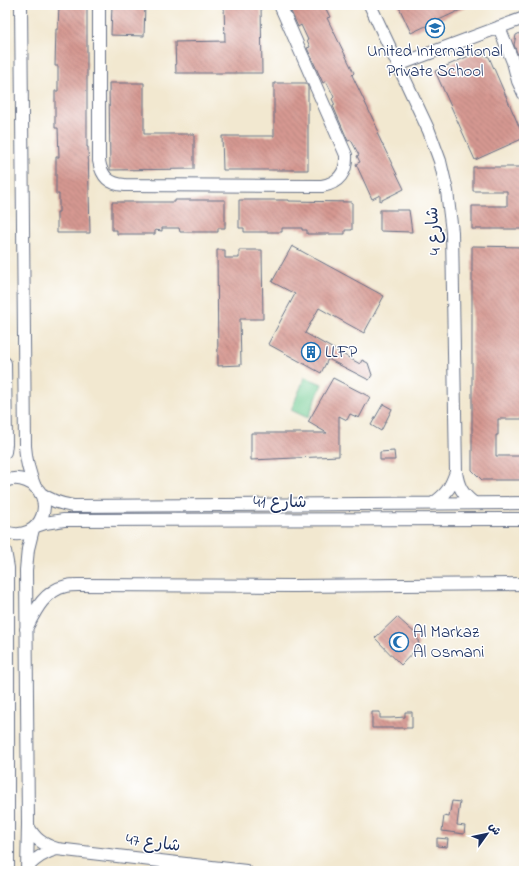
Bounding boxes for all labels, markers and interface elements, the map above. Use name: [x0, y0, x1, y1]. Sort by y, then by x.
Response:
school or university icon: United International Private School: [424, 17, 446, 39]
place label: United International Private School: [367, 39, 503, 84]
street label: شارع 4: [420, 206, 448, 256]
place label: LLFP: [325, 340, 358, 365]
building icon: LLFP: [300, 341, 322, 363]
street label: شارع 41: [253, 490, 307, 515]
place label: Al Markaz Al Osmani: [413, 620, 484, 665]
mosque icon: Al Markaz Al Osmani: [388, 631, 410, 653]
north arrow: [467, 814, 507, 854]
text: ش: [485, 820, 505, 839]
street label: شارع 47: [124, 827, 182, 859]

